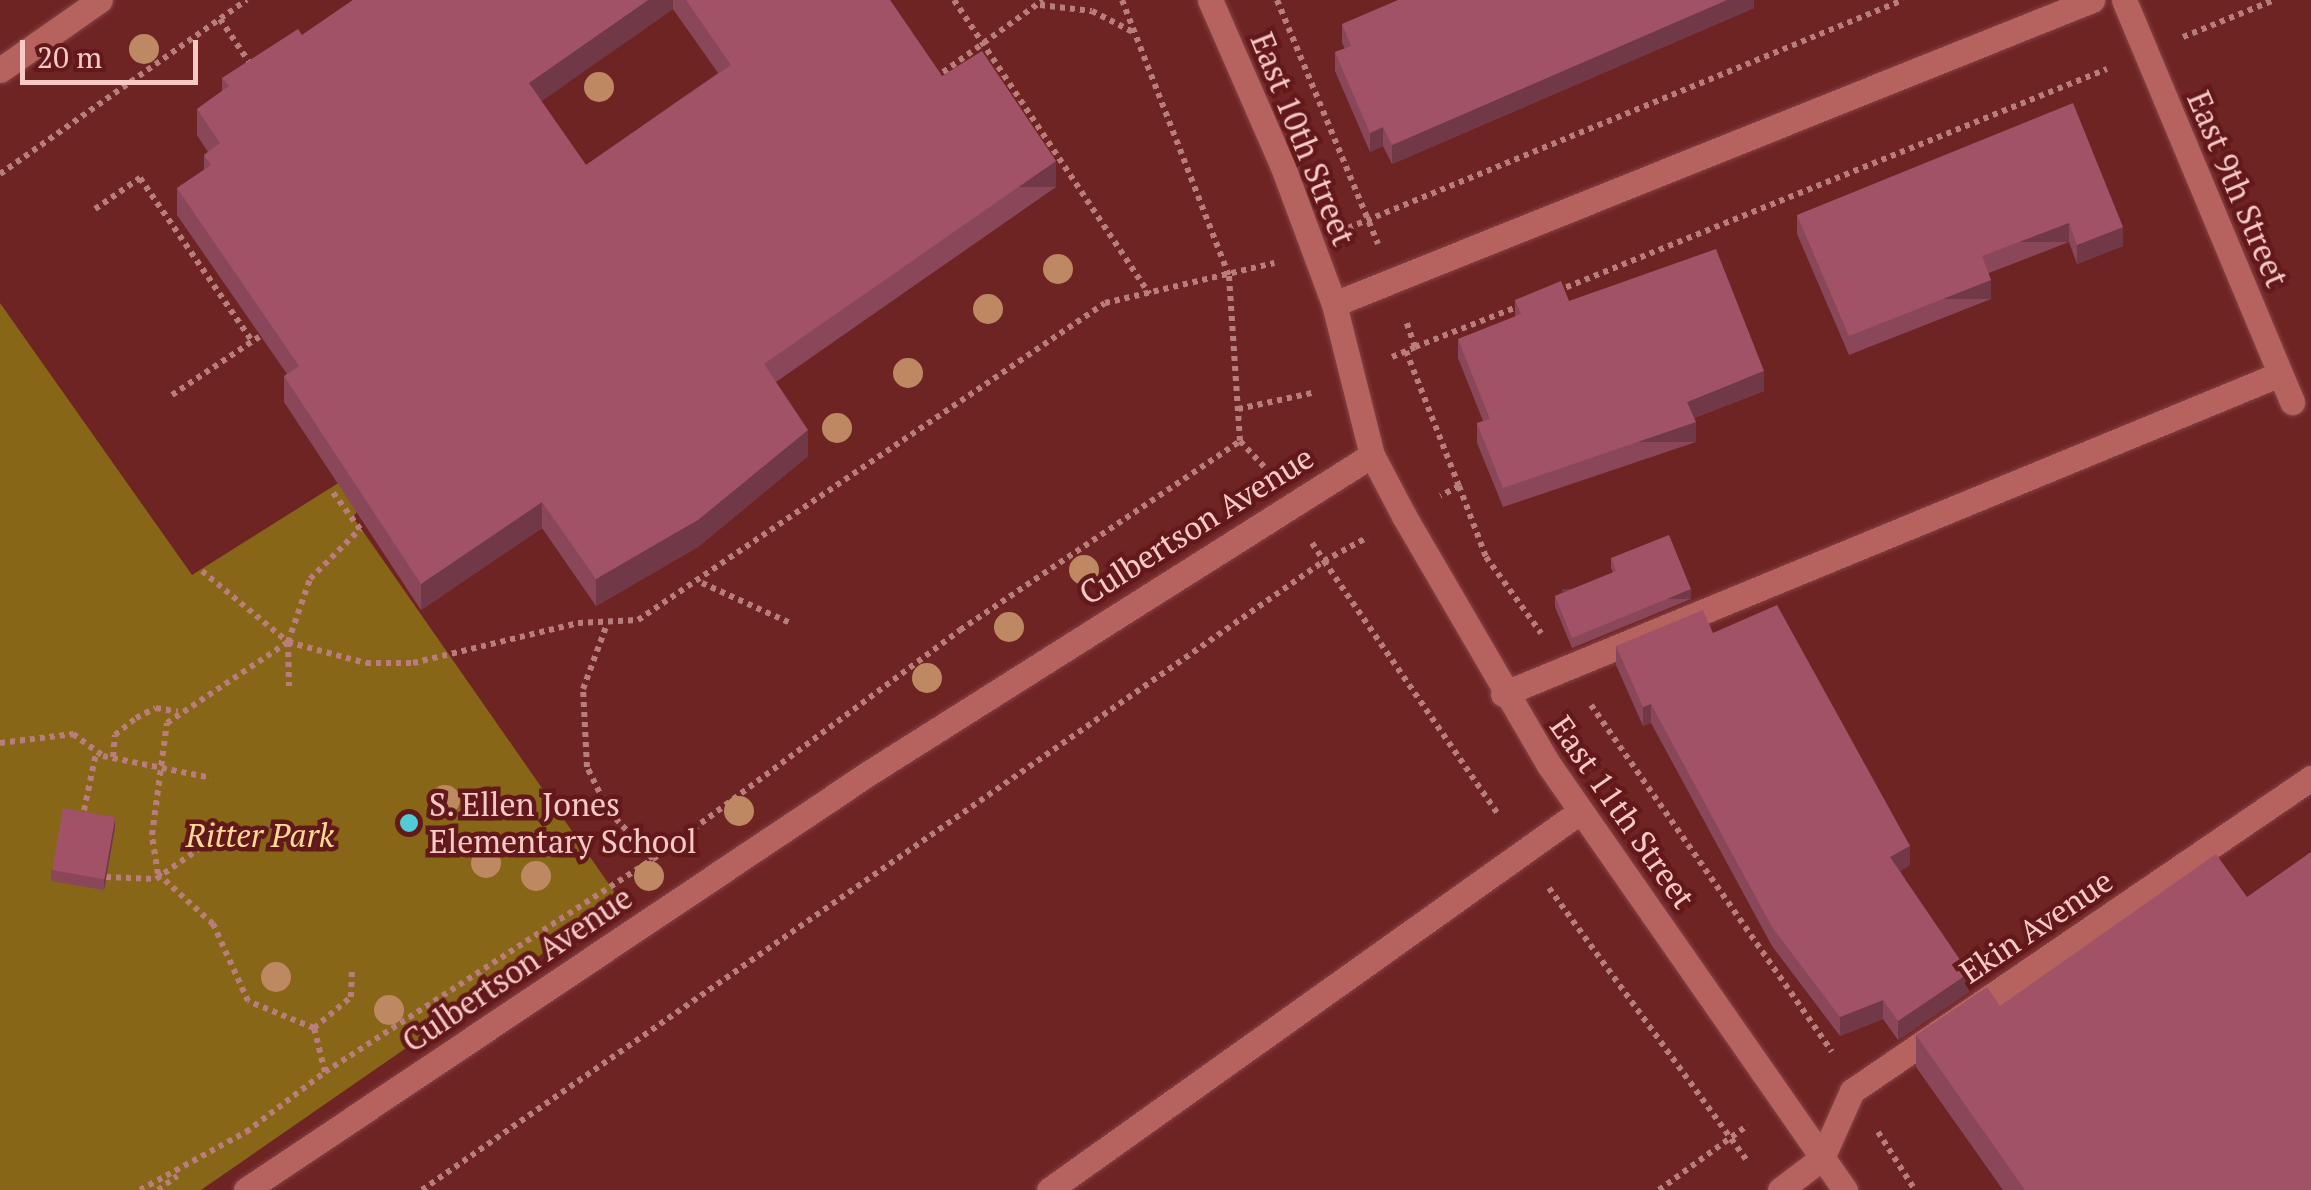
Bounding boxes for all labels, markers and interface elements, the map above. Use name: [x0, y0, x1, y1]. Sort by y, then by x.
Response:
scale bar: [25, 20, 202, 82]
street label: East 10th Street: [1243, 27, 1363, 251]
text: 20 m: [37, 37, 102, 77]
street label: East 9th Street: [2179, 85, 2297, 293]
street label: Culbertson Avenue: [1072, 437, 1320, 613]
street label: East 11th Street: [1542, 708, 1704, 916]
place label: S. Ellen Jones Elementary School: [429, 786, 697, 861]
marker: S. Ellen Jones Elementary School: [398, 812, 420, 834]
park label: Ritter Park: [186, 816, 334, 854]
street label: Ekin Avenue: [1952, 861, 2120, 991]
street label: Culbertson Avenue: [395, 878, 639, 1060]

